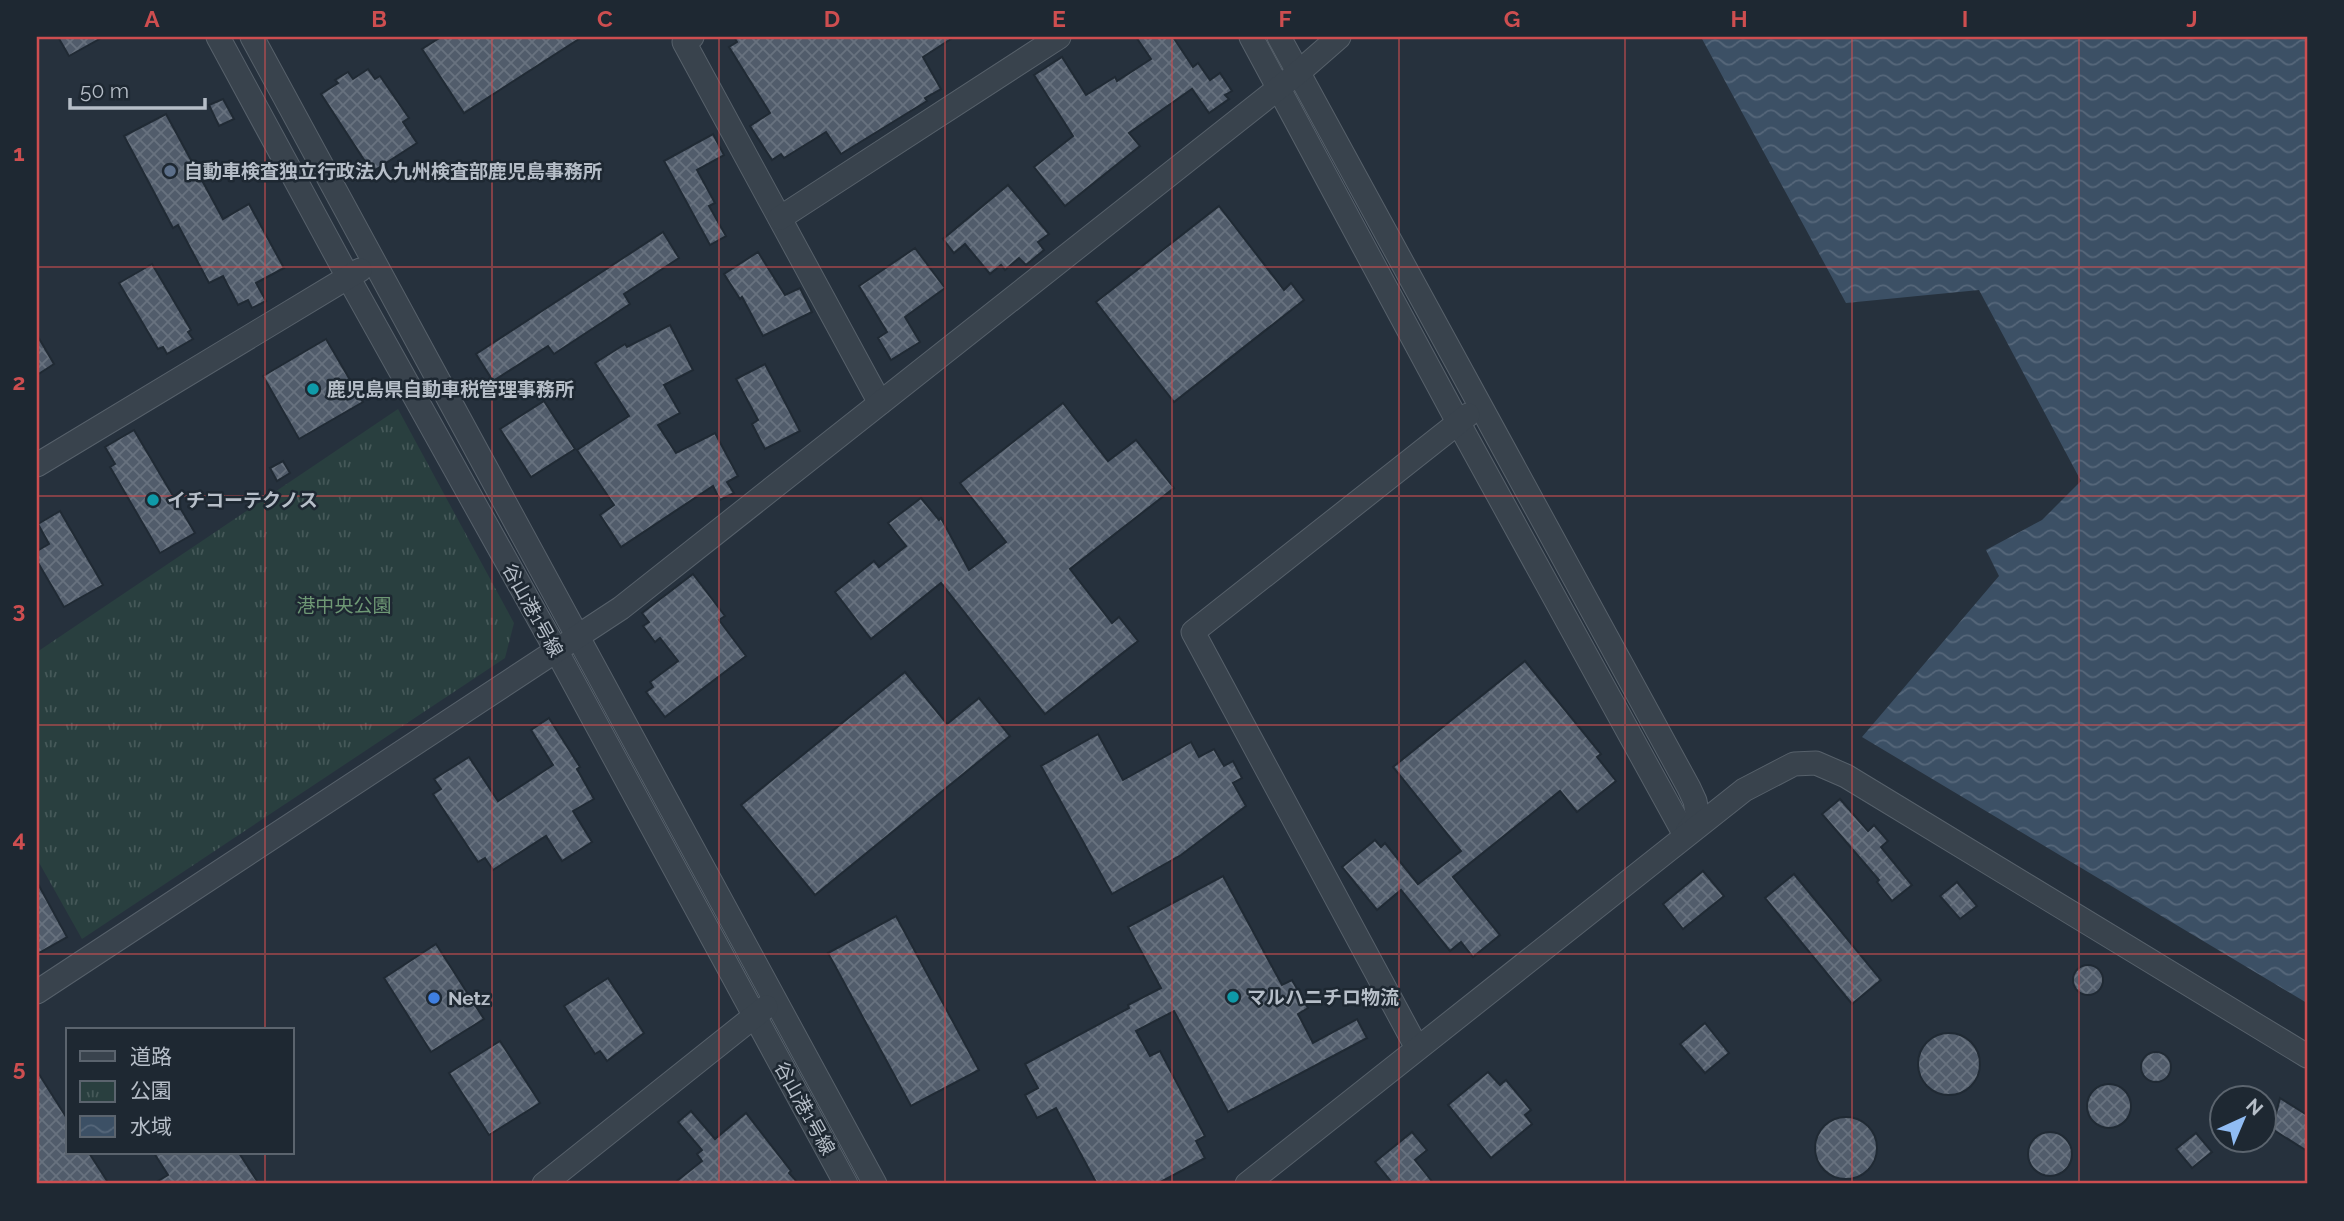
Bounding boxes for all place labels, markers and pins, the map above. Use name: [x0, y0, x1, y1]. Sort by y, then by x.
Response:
place label: 自動車検査独立行政法人九州検査部鹿児島事務所: [184, 160, 602, 182]
marker: 自動車検査独立行政法人九州検査部鹿児島事務所: [162, 163, 178, 179]
place label: 鹿児島県自動車税管理事務所: [327, 378, 574, 400]
marker: 鹿児島県自動車税管理事務所: [305, 381, 321, 397]
place label: イチコーテクノス: [167, 489, 318, 511]
marker: イチコーテクノス: [145, 492, 161, 508]
place label: マルハニチロ物流: [1247, 986, 1399, 1008]
place label: Netz: [448, 987, 490, 1009]
marker: マルハニチロ物流: [1225, 989, 1241, 1005]
marker: Netz: [426, 990, 442, 1006]

